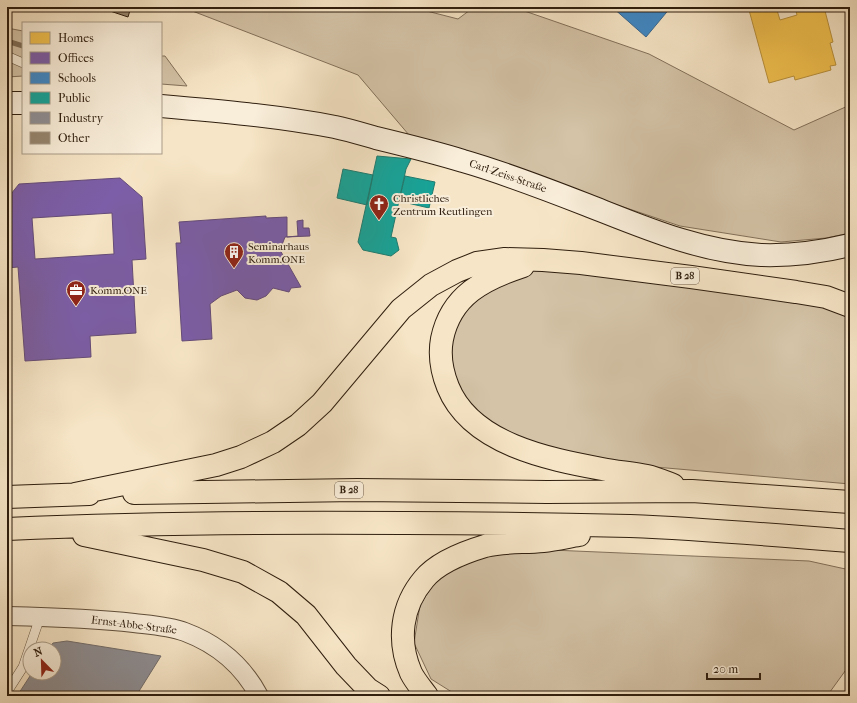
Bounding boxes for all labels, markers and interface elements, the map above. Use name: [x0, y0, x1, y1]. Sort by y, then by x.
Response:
legend: [22, 22, 162, 154]
text: Homes: [58, 31, 94, 45]
text: Offices: [58, 51, 94, 65]
text: Schools: [58, 71, 97, 85]
text: Public: [58, 91, 90, 105]
text: Industry: [58, 111, 104, 125]
text: Other: [58, 131, 90, 145]
street label: Carl-Zeiss-Straße: [468, 157, 549, 196]
place label: Christliches Zentrum Reutlingen: [393, 192, 493, 218]
church icon: Christliches Zentrum Reutlingen: [368, 193, 390, 221]
place label: Seminarhaus Komm.ONE: [248, 240, 309, 266]
building icon: Seminarhaus Komm.ONE: [223, 241, 245, 269]
road number: B 28: [671, 268, 699, 284]
office icon: Komm.ONE: [65, 279, 87, 307]
place label: Komm.ONE: [90, 284, 147, 297]
road number: B 28: [335, 482, 363, 498]
street label: Ernst-Abbe-Straße: [90, 613, 178, 637]
north arrow: [22, 641, 62, 681]
text: N: [32, 644, 45, 660]
scale bar: [707, 655, 760, 681]
text: 20 m: [713, 662, 738, 676]

